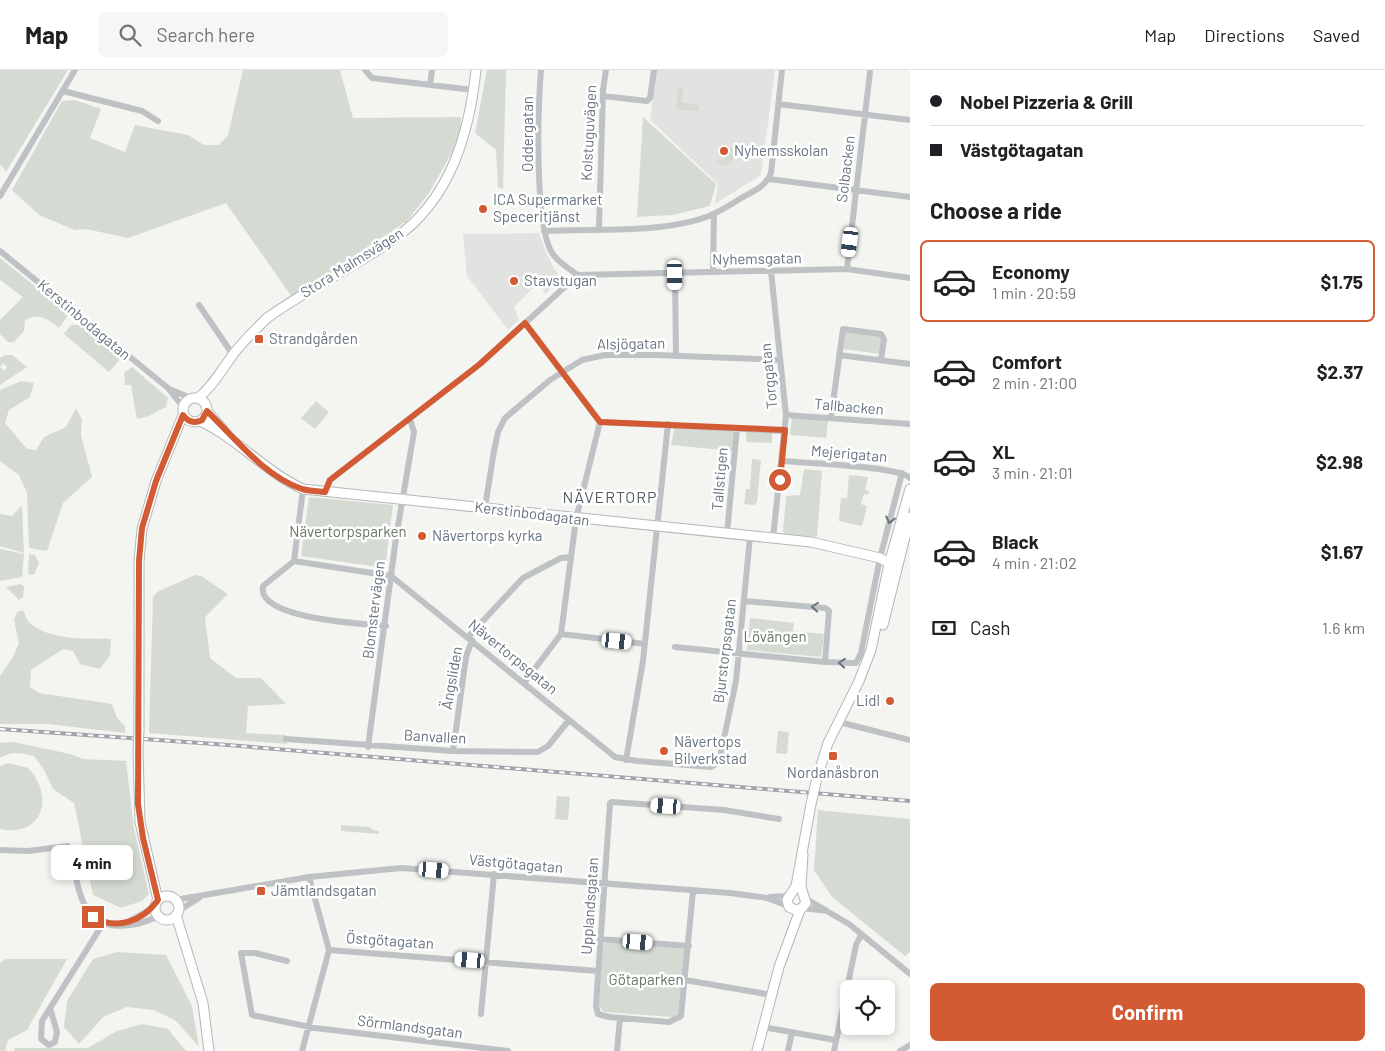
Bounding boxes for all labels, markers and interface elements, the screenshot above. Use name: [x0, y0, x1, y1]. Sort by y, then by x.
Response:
search box: [98, 12, 448, 57]
text: Map: [25, 20, 68, 49]
icon: search: [116, 21, 144, 49]
text: Search here: [156, 23, 255, 46]
text: Map: [1144, 24, 1176, 46]
text: Directions: [1204, 24, 1285, 46]
text: Saved: [1313, 24, 1360, 46]
street label: Kolstuguvägen: [577, 85, 600, 181]
text: Nobel Pizzeria & Grill: [960, 90, 1133, 113]
street label: Oddergatan: [518, 96, 536, 172]
street label: Solbacken: [832, 134, 858, 203]
text: Västgötagatan: [960, 138, 1083, 161]
place label: Nyhemsskolan: [734, 141, 828, 159]
marker: Nyhemsskolan: [718, 145, 730, 157]
place label: ICA Supermarket Speceritjänst: [493, 190, 603, 225]
text: Choose a ride: [930, 197, 1062, 223]
marker: ICA Supermarket Speceritjänst: [477, 203, 489, 215]
street label: Stora Malmsvägen: [297, 223, 406, 301]
car: [840, 226, 859, 258]
street label: Nyhemsgatan: [712, 248, 802, 268]
icon: car: [932, 259, 977, 304]
car: [667, 260, 682, 290]
text: Economy: [992, 260, 1070, 283]
text: $1.75: [1321, 270, 1363, 293]
place label: Stavstugan: [524, 271, 597, 289]
street label: Kerstinbodagatan: [34, 275, 135, 363]
marker: Stavstugan: [508, 275, 520, 287]
text: 1 min · 20:59: [992, 283, 1076, 302]
place label: Strandgården: [269, 329, 358, 347]
marker: Strandgården: [253, 333, 265, 345]
street label: Alsjögatan: [597, 333, 665, 353]
street label: Torggatan: [756, 342, 780, 410]
icon: car: [932, 349, 977, 394]
text: Comfort: [992, 350, 1062, 373]
text: $2.37: [1317, 360, 1363, 383]
text: 2 min · 21:00: [992, 373, 1077, 392]
street label: Tallbacken: [814, 394, 885, 418]
icon: car: [932, 439, 977, 484]
text: XL: [992, 440, 1015, 463]
street label: Mejerigatan: [810, 441, 888, 465]
street label: Tallstigen: [707, 447, 731, 511]
text: $2.98: [1316, 450, 1363, 473]
text: 3 min · 21:01: [992, 463, 1073, 482]
route start: [769, 469, 791, 491]
district label: NÄVERTORP: [563, 487, 657, 506]
street label: Kerstinbodagatan: [474, 497, 591, 529]
one-way arrow: [885, 515, 896, 524]
park label: Nävertorpsparken: [289, 522, 407, 540]
place label: Nävertorps kyrka: [432, 526, 543, 544]
icon: car: [932, 529, 977, 574]
marker: Nävertorps kyrka: [416, 530, 428, 542]
text: Black: [992, 530, 1039, 553]
text: $1.67: [1321, 540, 1363, 563]
text: 4 min · 21:02: [992, 553, 1077, 572]
street label: Blomstervägen: [358, 560, 388, 660]
street label: Bjurstorpsgatan: [709, 598, 739, 704]
one-way arrow: [811, 602, 819, 613]
icon: cash: [930, 614, 958, 642]
street label: Nävertorpsgatan: [465, 615, 562, 698]
text: Cash: [970, 616, 1011, 639]
text: 1.6 km: [1322, 618, 1365, 637]
park label: Lövängen: [743, 627, 807, 645]
car: [601, 632, 632, 650]
street label: Ängsliden: [437, 645, 465, 711]
one-way arrow: [837, 658, 845, 669]
place label: Lidl: [856, 691, 880, 709]
marker: Lidl: [884, 695, 896, 707]
street label: Banvallen: [403, 725, 467, 747]
place label: Nävertops Bilverkstad: [674, 732, 747, 767]
marker: Nävertops Bilverkstad: [658, 745, 670, 757]
marker: Nordanåsbron: [827, 750, 839, 762]
place label: Nordanåsbron: [787, 763, 879, 781]
car: [650, 797, 681, 815]
callout: 4 min: [52, 844, 134, 880]
street label: Västgötagatan: [468, 850, 564, 876]
text: 4 min: [72, 853, 112, 872]
street label: Upplandsgatan: [577, 857, 601, 955]
car: [418, 861, 449, 879]
place label: Jämtlandsgatan: [271, 881, 377, 899]
marker: Jämtlandsgatan: [255, 885, 267, 897]
route end: [82, 906, 104, 928]
street label: Östgötagatan: [346, 928, 435, 952]
car: [622, 933, 653, 951]
car: [454, 951, 485, 969]
park label: Götaparken: [609, 970, 683, 988]
map controls: [840, 980, 895, 1035]
button: locate: [840, 980, 895, 1035]
button: Confirm: [930, 983, 1365, 1041]
street label: Sörmlandsgatan: [356, 1011, 464, 1041]

